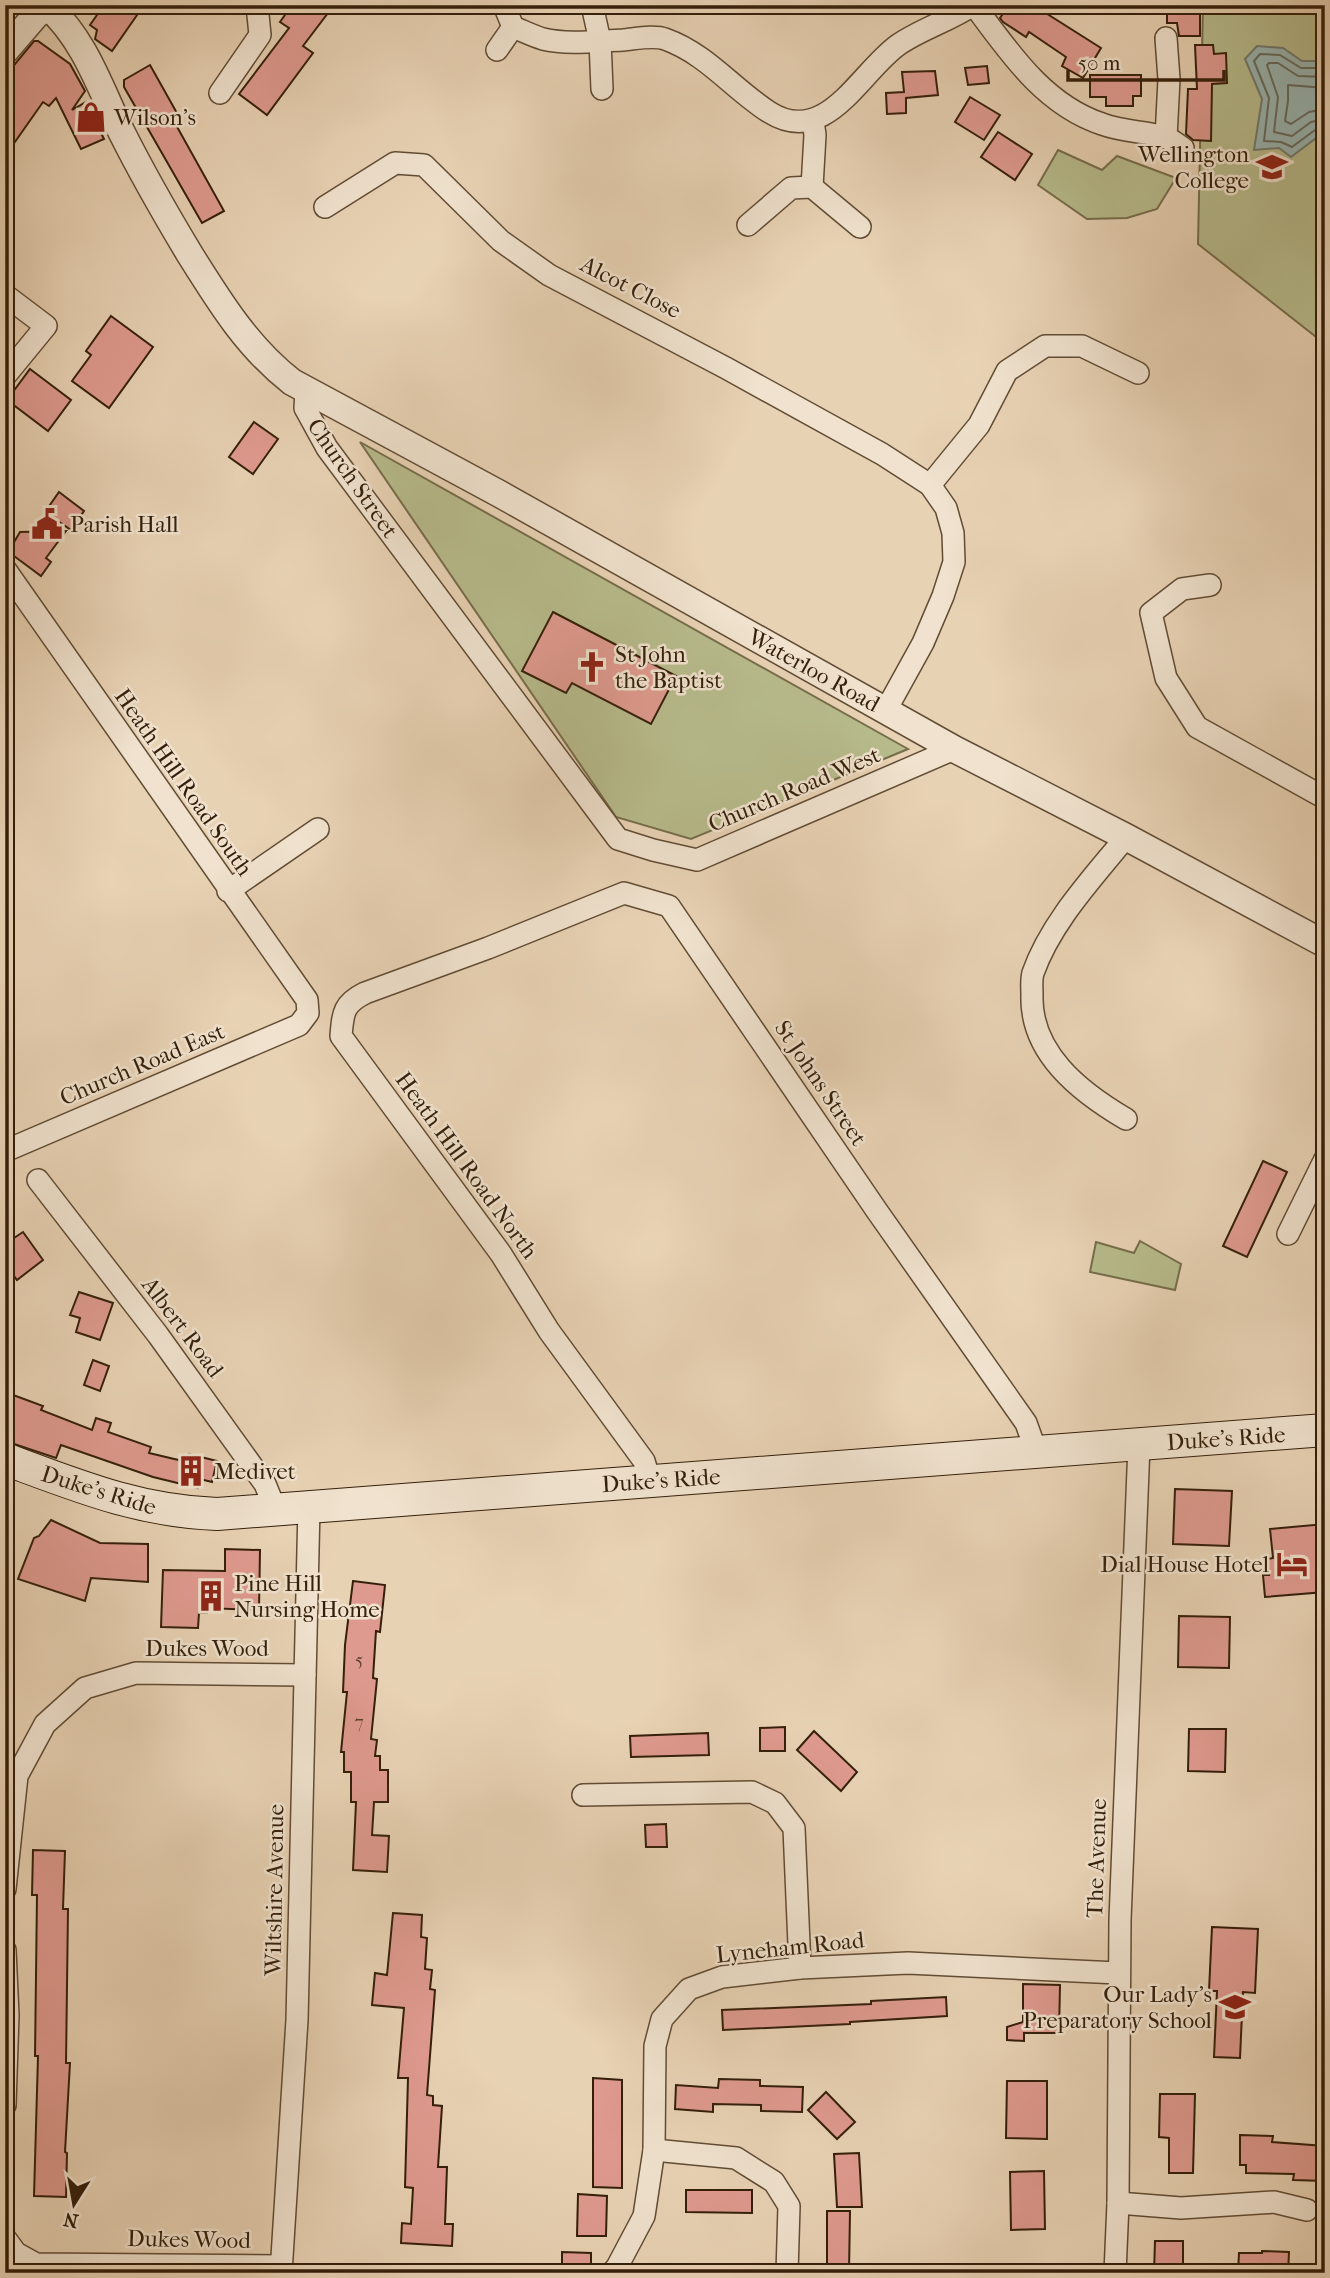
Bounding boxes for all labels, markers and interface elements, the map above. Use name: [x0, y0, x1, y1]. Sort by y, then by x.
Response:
scale bar: [1068, 38, 1223, 82]
text: 50 m: [1078, 51, 1121, 75]
shop icon: Wilson's: [74, 100, 108, 134]
place label: Wilson's: [113, 104, 196, 131]
place label: Wellington College: [1137, 141, 1250, 194]
school or university icon: Wellington College: [1255, 150, 1289, 184]
street label: Alcot Close: [575, 250, 686, 324]
street label: Church Street: [302, 413, 404, 543]
public building icon: Parish Hall: [30, 507, 64, 541]
place label: Parish Hall: [70, 511, 179, 538]
street label: Waterloo Road: [742, 623, 885, 718]
place label: St John the Baptist: [615, 641, 722, 694]
church icon: St John the Baptist: [575, 650, 609, 684]
street label: Heath Hill Road South: [109, 684, 258, 881]
street label: Church Road West: [704, 741, 884, 838]
street label: St Johns Street: [769, 1016, 872, 1151]
street label: Church Road East: [56, 1018, 229, 1111]
street label: Heath Hill Road North: [390, 1067, 543, 1264]
street label: Albert Road: [135, 1271, 229, 1383]
street label: Duke's Ride: [1166, 1421, 1286, 1456]
building icon: Medivet: [174, 1454, 208, 1488]
place label: Medivet: [214, 1458, 296, 1485]
street label: Duke's Ride: [38, 1460, 160, 1521]
street label: Duke's Ride: [601, 1463, 721, 1498]
hotel icon: Dial House Hotel: [1275, 1547, 1309, 1581]
place label: Dial House Hotel: [1100, 1551, 1270, 1578]
place label: Pine Hill Nursing Home: [234, 1570, 380, 1623]
building icon: Pine Hill Nursing Home: [194, 1579, 228, 1613]
street label: Dukes Wood: [145, 1635, 269, 1662]
house number: 5: [355, 1649, 363, 1671]
house number: 7: [354, 1711, 364, 1733]
street label: The Avenue: [1081, 1798, 1112, 1918]
street label: Wiltshire Avenue: [259, 1804, 289, 1977]
street label: Lyneham Road: [715, 1926, 866, 1969]
place label: Our Lady's Preparatory School: [1023, 1981, 1213, 2034]
school or university icon: Our Lady's Preparatory School: [1218, 1990, 1252, 2024]
north arrow: [38, 2170, 108, 2240]
text: N: [61, 2207, 80, 2232]
street label: Dukes Wood: [127, 2225, 252, 2254]

